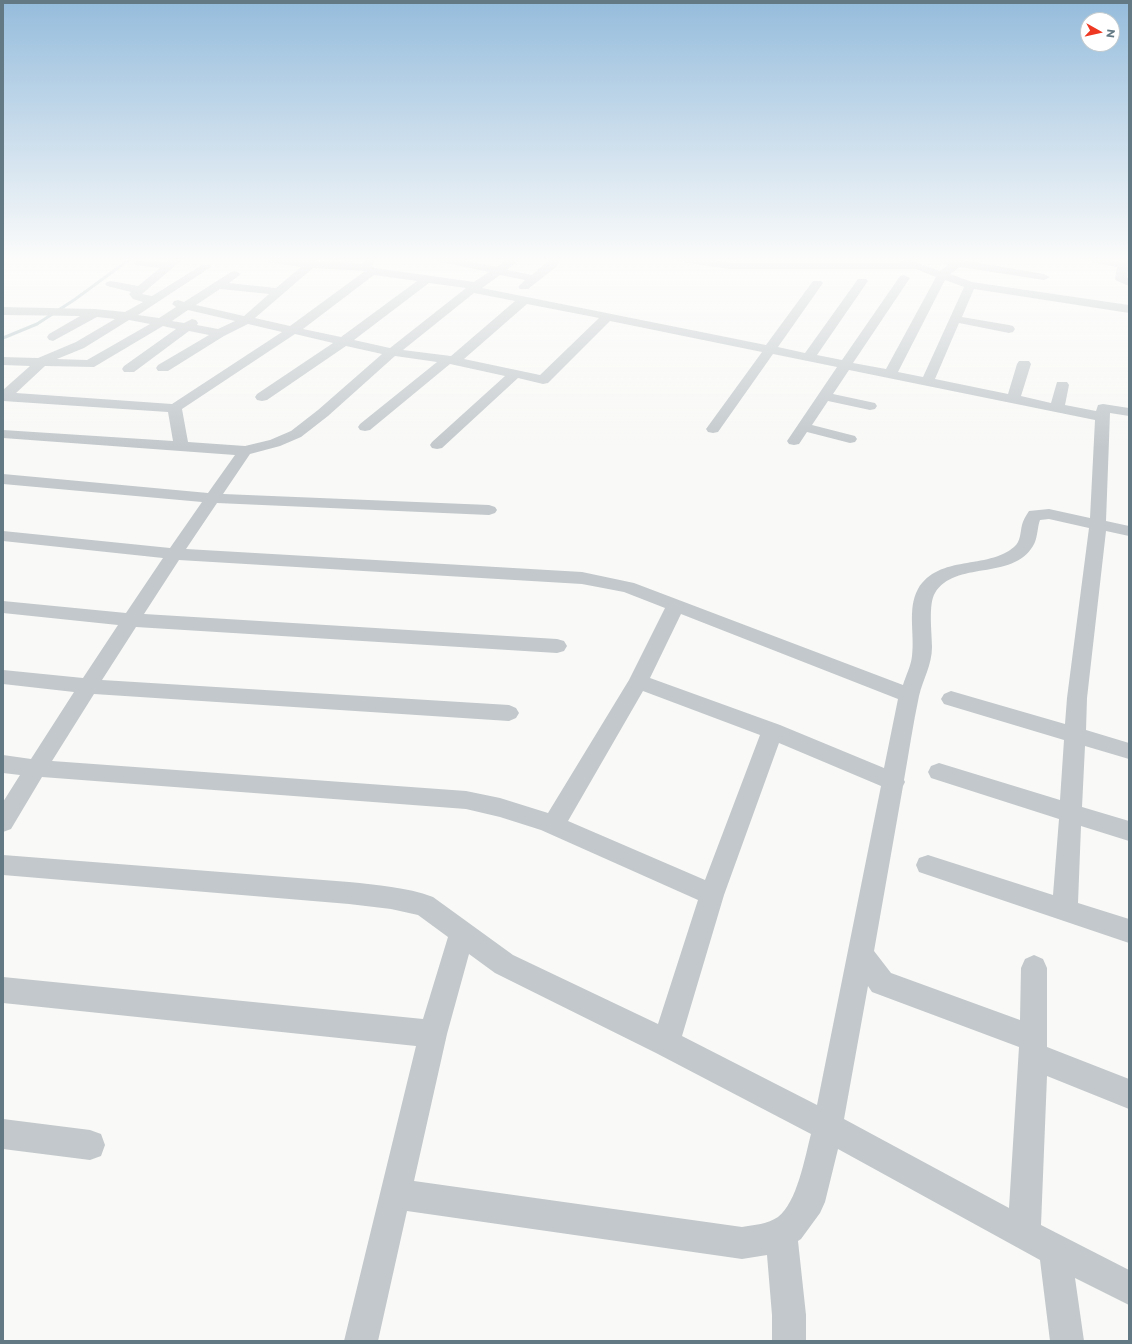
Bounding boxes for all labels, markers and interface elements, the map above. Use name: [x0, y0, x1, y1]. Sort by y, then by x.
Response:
north arrow: [1080, 12, 1120, 52]
text: N: [1103, 28, 1118, 39]

